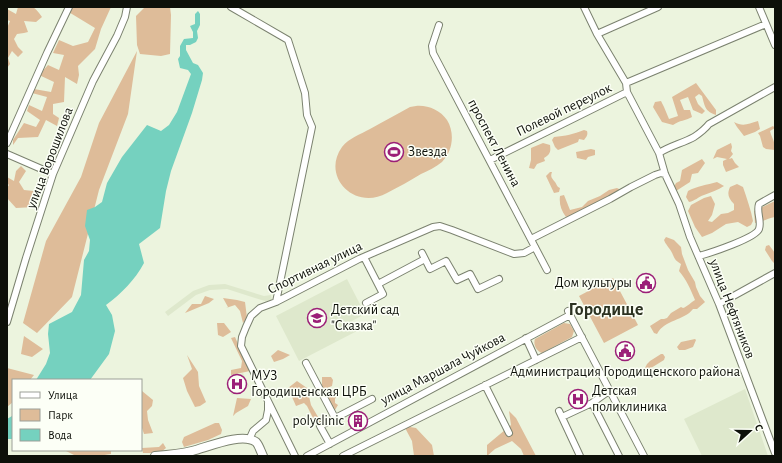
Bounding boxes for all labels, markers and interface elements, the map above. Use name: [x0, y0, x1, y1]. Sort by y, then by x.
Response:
street label: Полевой переулок: [514, 81, 614, 139]
street label: проспект Ленина: [465, 97, 523, 190]
street label: улица Ворошилова: [24, 105, 76, 211]
sports icon: Звезда: [383, 141, 405, 163]
place label: Звезда: [408, 145, 448, 159]
street label: Спортивная улица: [266, 239, 365, 297]
street label: улица Нефтяников: [706, 256, 757, 361]
public building icon: Дом культуры: [635, 272, 657, 294]
place label: Дом культуры: [555, 276, 632, 290]
district label: Городище: [569, 301, 643, 319]
place label: Детский сад "Сказка": [331, 303, 399, 333]
school or university icon: Детский сад "Сказка": [306, 307, 328, 329]
street label: улица Маршала Чуйкова: [378, 330, 508, 408]
public building icon: Администрация Городищенского района: [614, 340, 636, 362]
place label: Администрация Городищенского района: [510, 365, 741, 379]
place label: МУЗ Городищенская ЦРБ: [251, 369, 367, 399]
hospital icon: МУЗ Городищенская ЦРБ: [226, 373, 248, 395]
legend: [12, 379, 142, 451]
place label: Детская поликлиника: [592, 384, 667, 414]
hospital icon: Детская поликлиника: [567, 388, 589, 410]
text: Улица: [48, 389, 78, 401]
text: Парк: [48, 409, 73, 421]
building icon: polyclinic: [347, 410, 369, 432]
north arrow: [730, 411, 770, 451]
place label: polyclinic: [293, 414, 345, 428]
text: С: [753, 423, 765, 432]
text: Вода: [48, 429, 72, 441]

